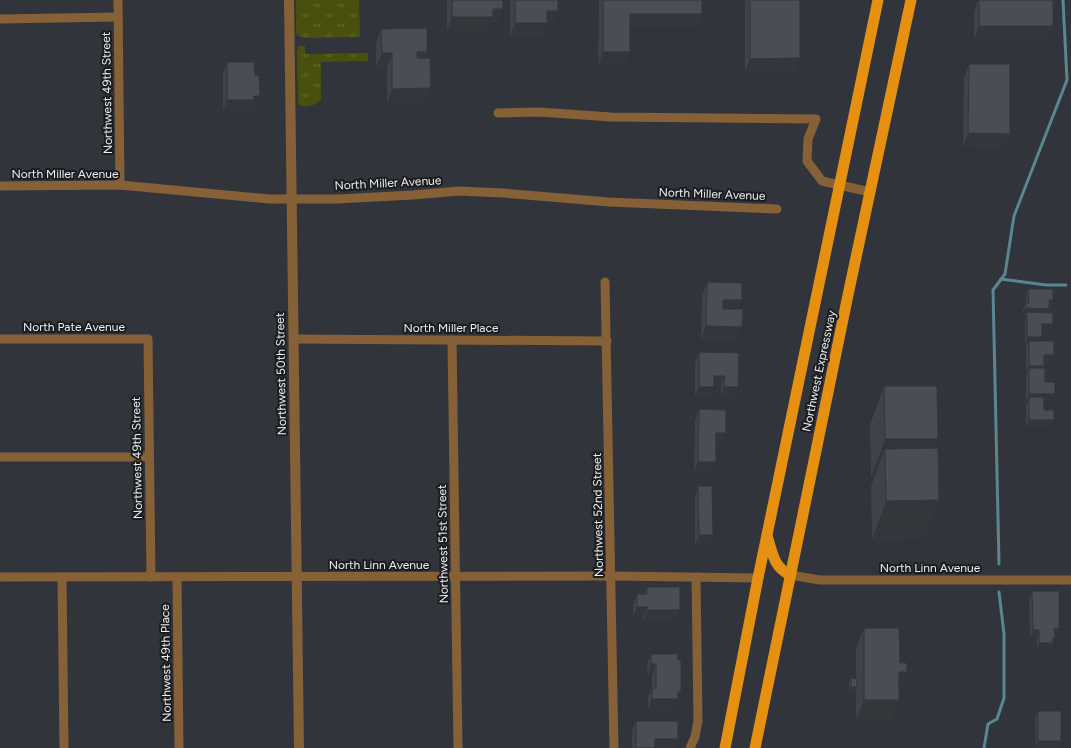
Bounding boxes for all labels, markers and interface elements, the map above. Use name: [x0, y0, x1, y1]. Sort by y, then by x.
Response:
street label: Northwest 49th Street: [99, 31, 115, 154]
street label: North Miller Avenue: [12, 167, 119, 181]
street label: North Miller Avenue: [334, 173, 442, 193]
street label: North Miller Avenue: [658, 185, 766, 203]
street label: Northwest Expressway: [799, 308, 839, 433]
street label: Northwest 50th Street: [273, 312, 289, 435]
street label: North Pate Avenue: [23, 320, 125, 334]
street label: North Miller Place: [403, 321, 499, 335]
street label: Northwest 49th Street: [129, 396, 145, 519]
street label: Northwest 52nd Street: [590, 452, 606, 577]
street label: Northwest 51st Street: [435, 484, 451, 604]
street label: North Linn Avenue: [329, 558, 430, 572]
street label: North Linn Avenue: [880, 561, 981, 575]
street label: Northwest 49th Place: [158, 604, 174, 722]

